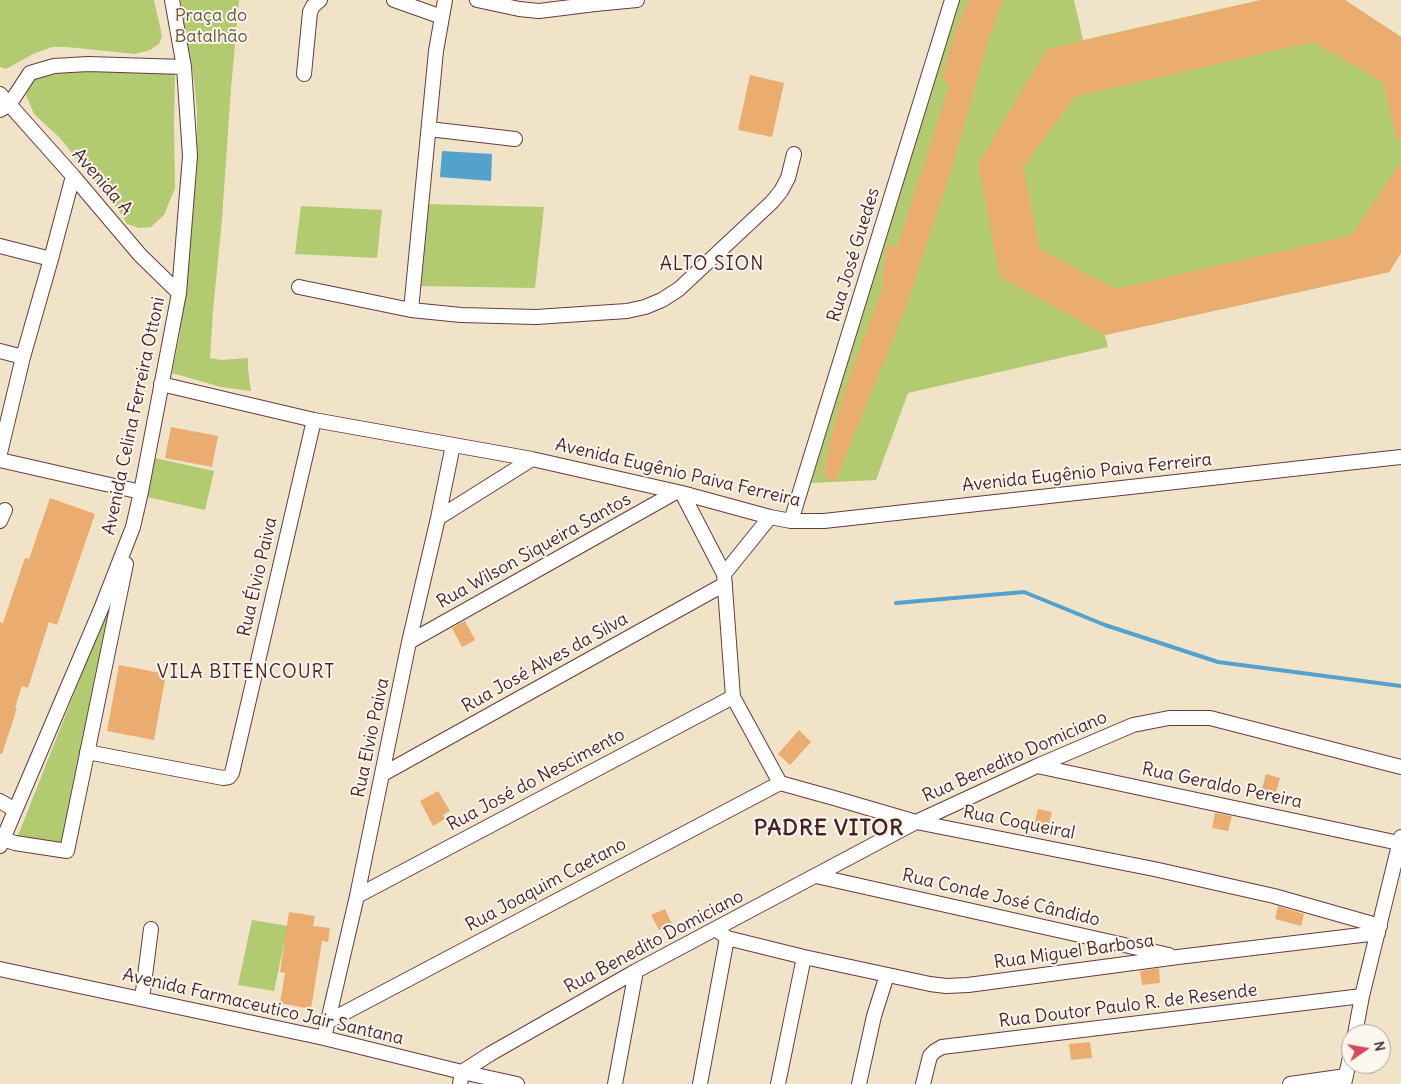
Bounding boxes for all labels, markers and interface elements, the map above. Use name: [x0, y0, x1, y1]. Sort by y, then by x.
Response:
park label: Praça do Batalhão: [174, 5, 248, 48]
street label: Avenida A: [67, 144, 137, 220]
street label: Rua José Guedes: [823, 185, 885, 325]
district label: ALTO SION: [659, 254, 765, 276]
street label: Avenida Celina Ferreira Ottoni: [98, 295, 170, 537]
street label: Avenida Eugênio Paiva Ferreira: [553, 434, 803, 512]
street label: Avenida Eugênio Paiva Ferreira: [961, 449, 1213, 497]
street label: Rua Wilson Siqueira Santos: [433, 489, 635, 613]
street label: Rua Élvio Paiva: [234, 515, 282, 639]
street label: Rua José Alves da Silva: [458, 608, 632, 718]
district label: VILA BITENCOURT: [155, 662, 337, 684]
street label: Rua Elvio Paiva: [348, 676, 394, 800]
street label: Rua Benedito Domiciano: [919, 707, 1111, 807]
street label: Rua José do Nescimento: [444, 724, 628, 836]
street label: Rua Geraldo Pereira: [1140, 758, 1304, 814]
street label: Rua Coqueiral: [961, 802, 1077, 844]
district label: PADRE VITOR: [752, 816, 906, 842]
street label: Rua Joaquim Caetano: [462, 833, 630, 937]
street label: Rua Conde José Cândido: [900, 865, 1102, 931]
street label: Rua Benedito Domiciano: [561, 886, 747, 998]
street label: Rua Miguel Barbosa: [993, 930, 1155, 974]
street label: Avenida Farmaceutico Jair Santana: [120, 964, 406, 1050]
street label: Rua Doutor Paulo R. de Resende: [998, 979, 1258, 1033]
north arrow: [1341, 1024, 1391, 1074]
text: N: [1370, 1039, 1390, 1053]

